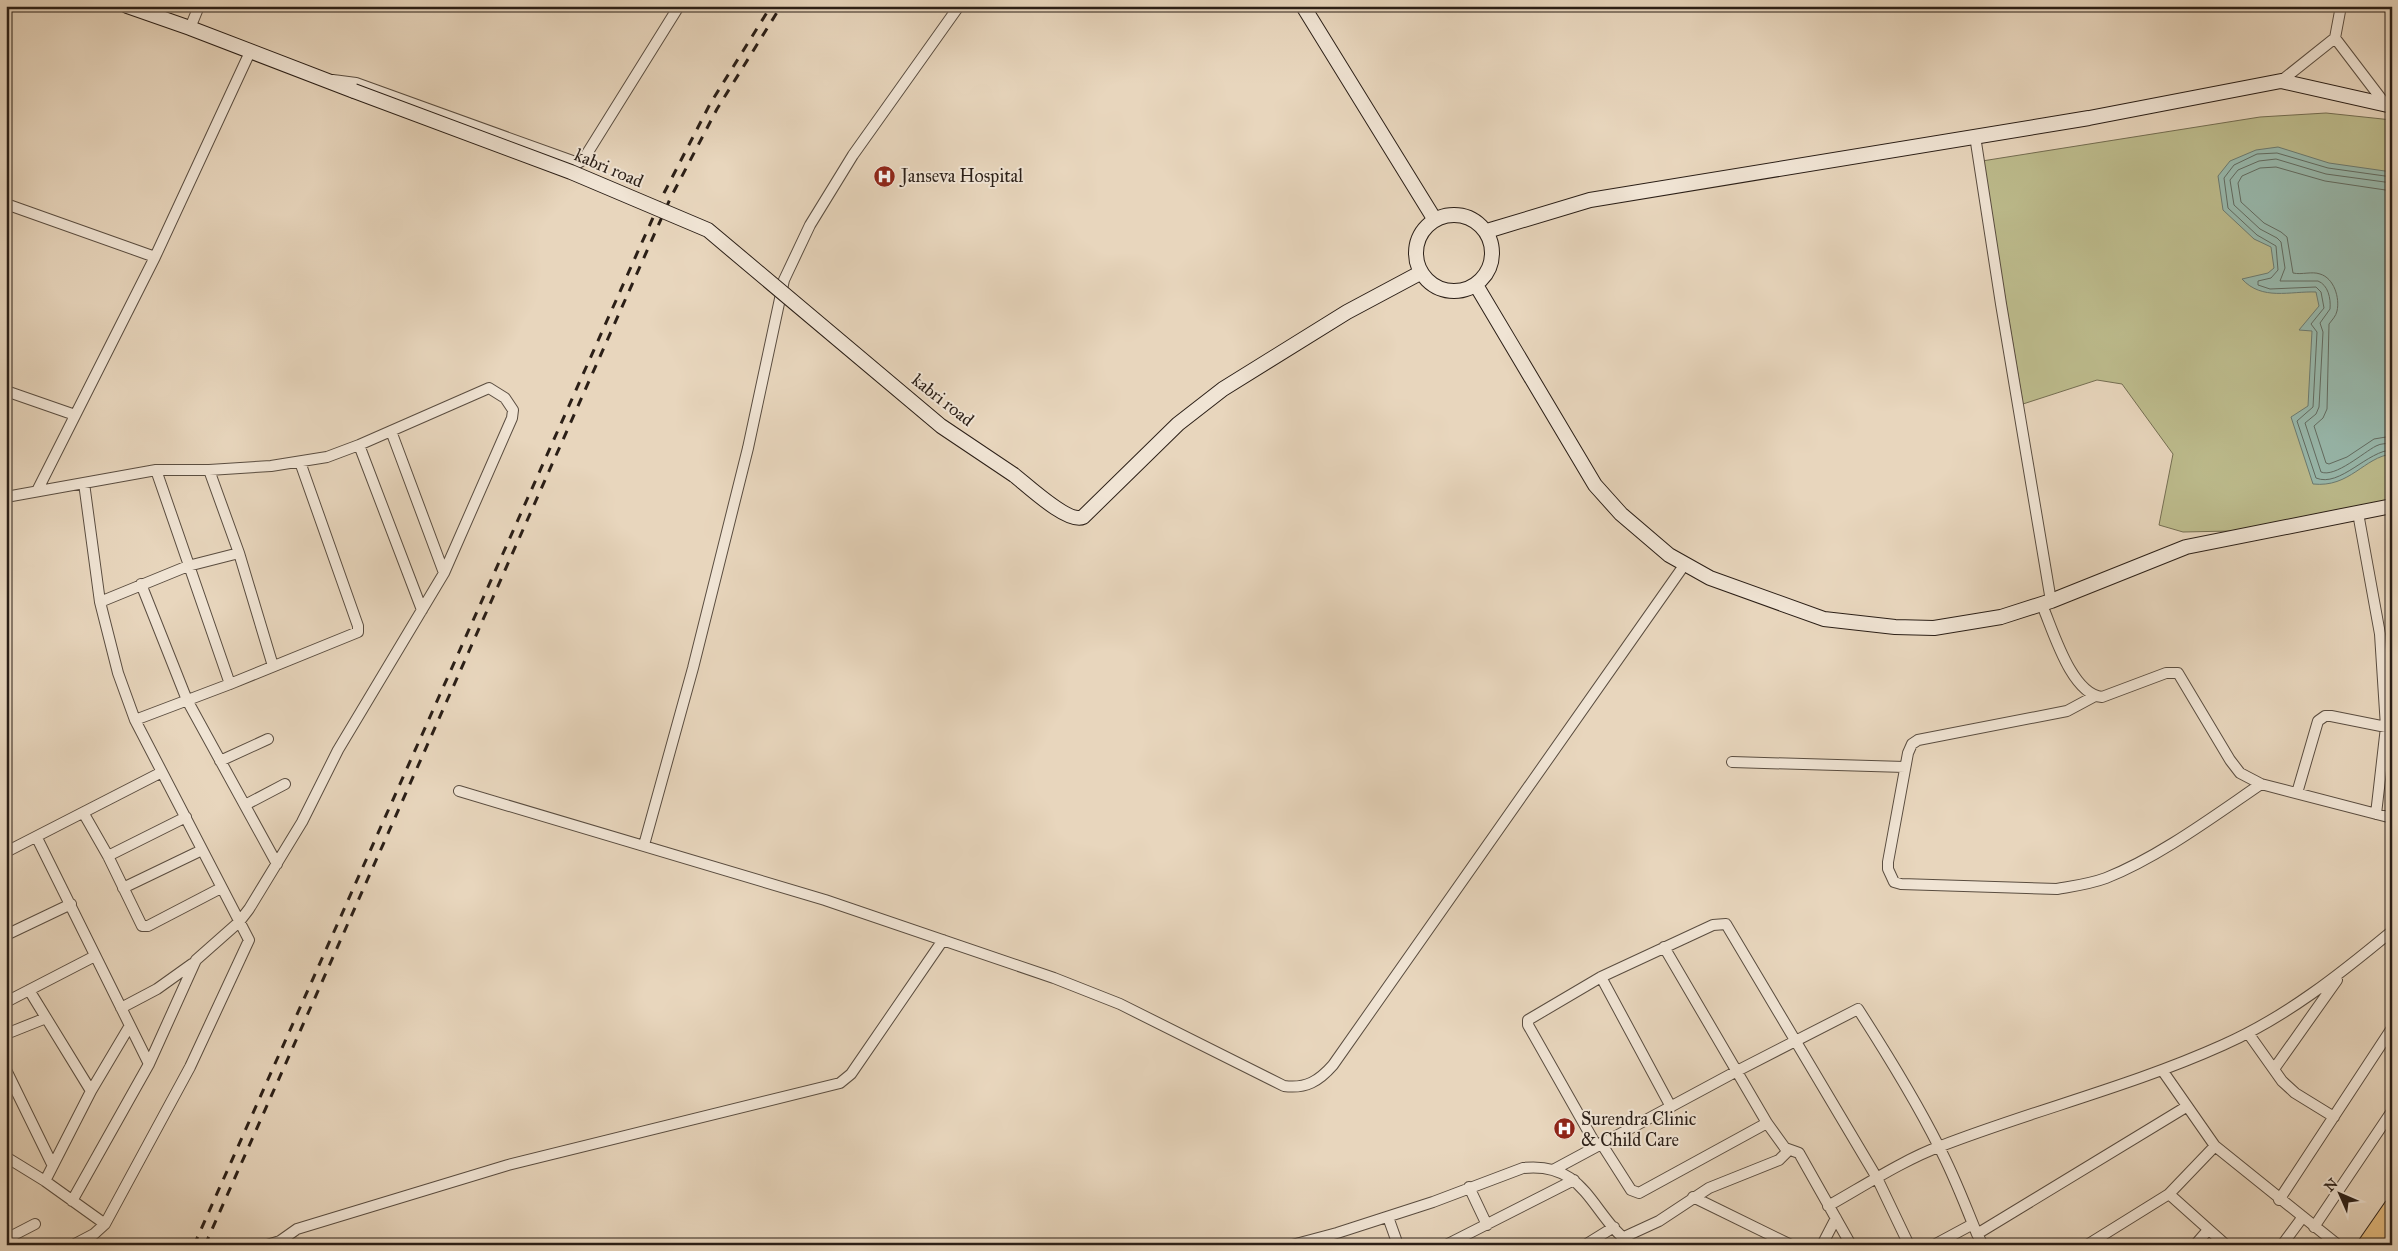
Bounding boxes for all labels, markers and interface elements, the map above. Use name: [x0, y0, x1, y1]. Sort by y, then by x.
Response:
street label: kabri road: [571, 144, 647, 192]
hospital icon: Janseva Hospital: [873, 164, 897, 188]
place label: Janseva Hospital: [899, 165, 1023, 188]
street label: kabri road: [908, 369, 978, 431]
place label: Surendra Clinic & Child Care: [1581, 1108, 1697, 1151]
hospital icon: Surendra Clinic & Child Care: [1553, 1117, 1577, 1141]
north arrow: [2316, 1168, 2366, 1218]
text: N: [2321, 1175, 2341, 1195]

